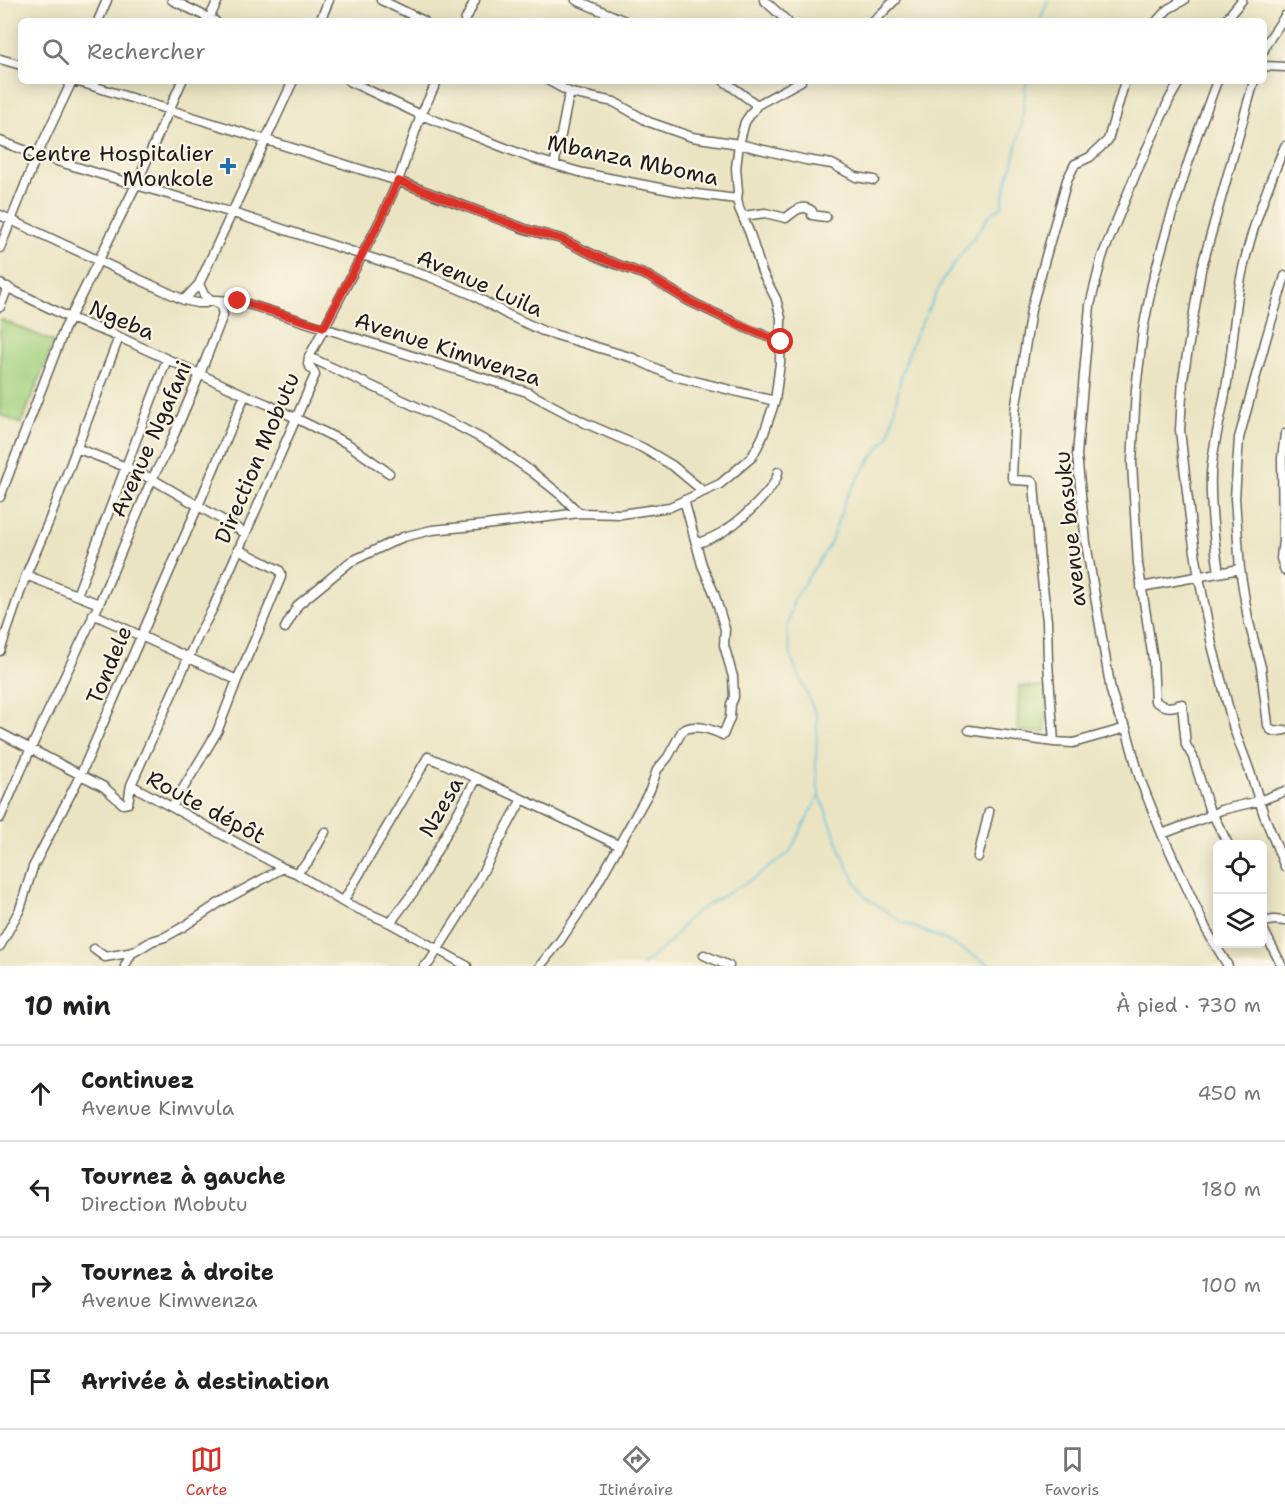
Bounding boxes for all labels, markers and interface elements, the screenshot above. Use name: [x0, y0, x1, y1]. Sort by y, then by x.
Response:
search box: [18, 18, 1267, 84]
icon: search: [39, 35, 72, 68]
text: Rechercher: [87, 37, 206, 66]
street label: Mbanza Mboma: [545, 128, 722, 192]
place label: Centre Hospitalier Monkole: [22, 139, 214, 193]
marker: Centre Hospitalier Monkole: [219, 157, 237, 175]
street label: Avenue Luila: [412, 242, 548, 324]
route end: [224, 287, 250, 313]
street label: Ngeba: [85, 293, 160, 347]
street label: Avenue Kimwenza: [351, 305, 545, 393]
route start: [767, 328, 793, 354]
street label: Avenue Ngafani: [103, 356, 199, 522]
street label: Direction Mobutu: [208, 368, 306, 548]
street label: avenue basuku: [1047, 450, 1093, 608]
street label: Tondele: [80, 621, 138, 709]
street label: Route dépôt: [141, 764, 271, 850]
street label: Nzesa: [412, 771, 470, 842]
map controls: [1213, 840, 1267, 948]
button: locate: [1213, 840, 1267, 894]
button: layers: [1213, 894, 1267, 948]
text: 10 min: [24, 988, 111, 1023]
text: À pied · 730 m: [1116, 992, 1261, 1018]
text: Continuez: [81, 1066, 194, 1095]
icon: ahead: [24, 1077, 57, 1110]
text: 450 m: [1197, 1080, 1261, 1106]
text: Avenue Kimvula: [81, 1095, 234, 1121]
text: Tournez à gauche: [81, 1162, 286, 1191]
icon: left: [24, 1173, 57, 1206]
text: 180 m: [1201, 1176, 1261, 1202]
text: Direction Mobutu: [81, 1191, 248, 1217]
text: Tournez à droite: [81, 1258, 274, 1287]
icon: right: [24, 1269, 57, 1302]
text: 100 m: [1201, 1272, 1261, 1298]
text: Avenue Kimwenza: [81, 1287, 257, 1313]
icon: arrive: [24, 1365, 57, 1398]
text: Arrivée à destination: [81, 1367, 329, 1396]
tab: Carte: [186, 1443, 228, 1500]
tab: Itinéraire: [599, 1443, 673, 1500]
tab: Favoris: [1045, 1443, 1099, 1500]

